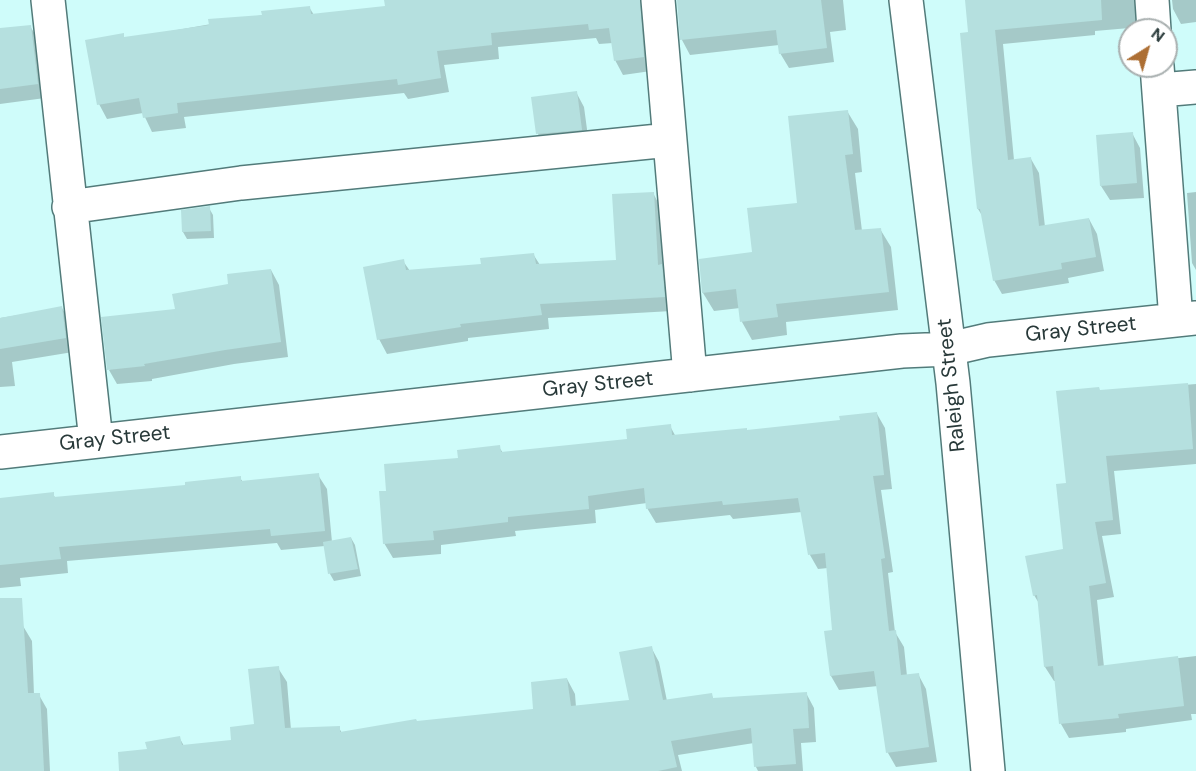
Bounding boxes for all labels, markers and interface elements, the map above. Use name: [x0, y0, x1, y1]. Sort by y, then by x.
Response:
north arrow: [1118, 18, 1178, 78]
text: N: [1147, 23, 1169, 47]
street label: Gray Street: [1024, 312, 1138, 348]
street label: Raleigh Street: [932, 317, 972, 453]
street label: Gray Street: [541, 367, 655, 403]
street label: Gray Street: [58, 421, 172, 457]

